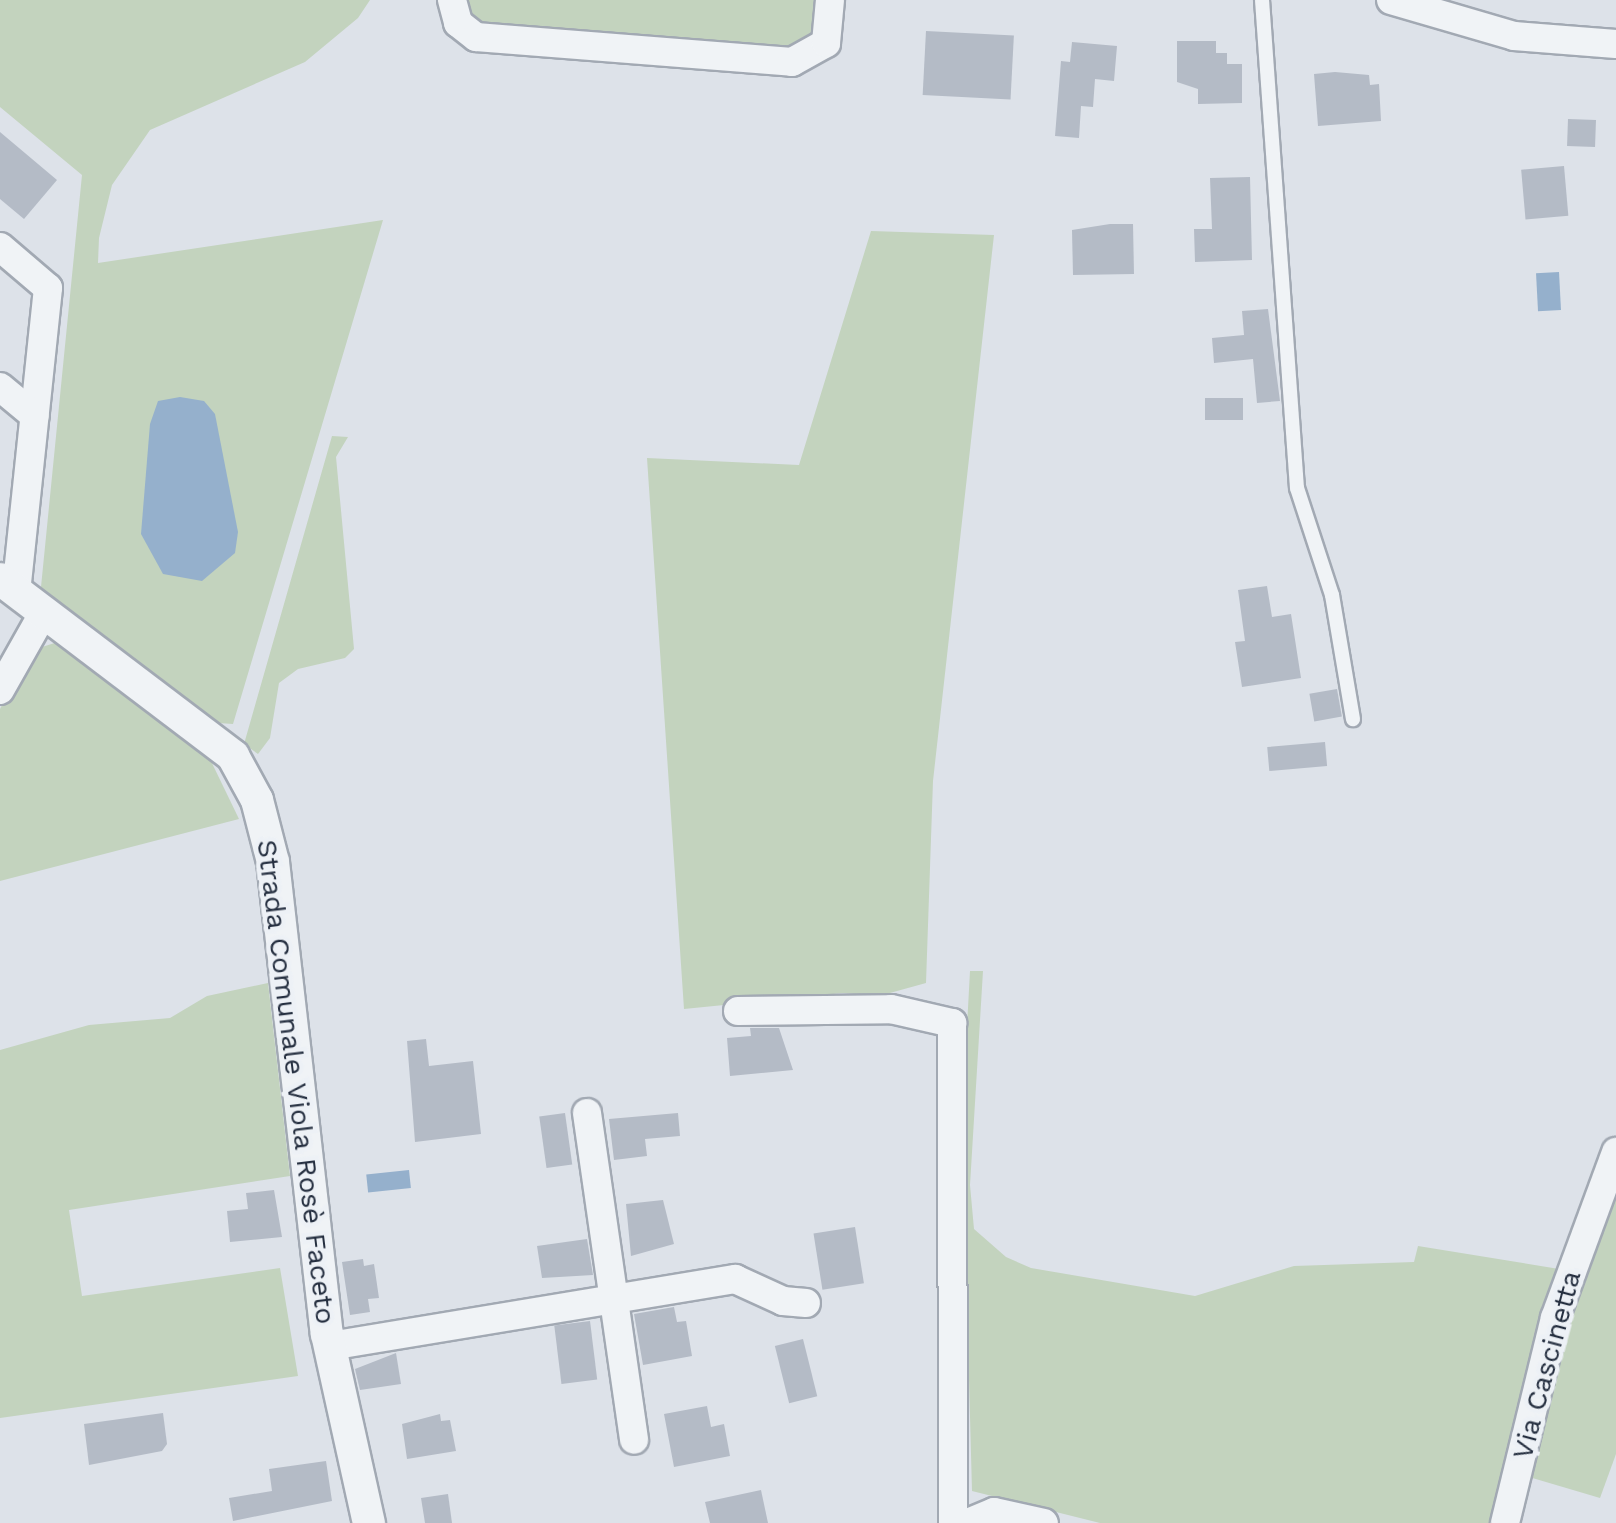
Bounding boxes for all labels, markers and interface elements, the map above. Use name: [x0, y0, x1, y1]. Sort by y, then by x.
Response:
street label: Strada Comunale Viola Rosè Faceto: [249, 837, 343, 1327]
street label: Via Cascinetta: [1506, 1267, 1588, 1463]

